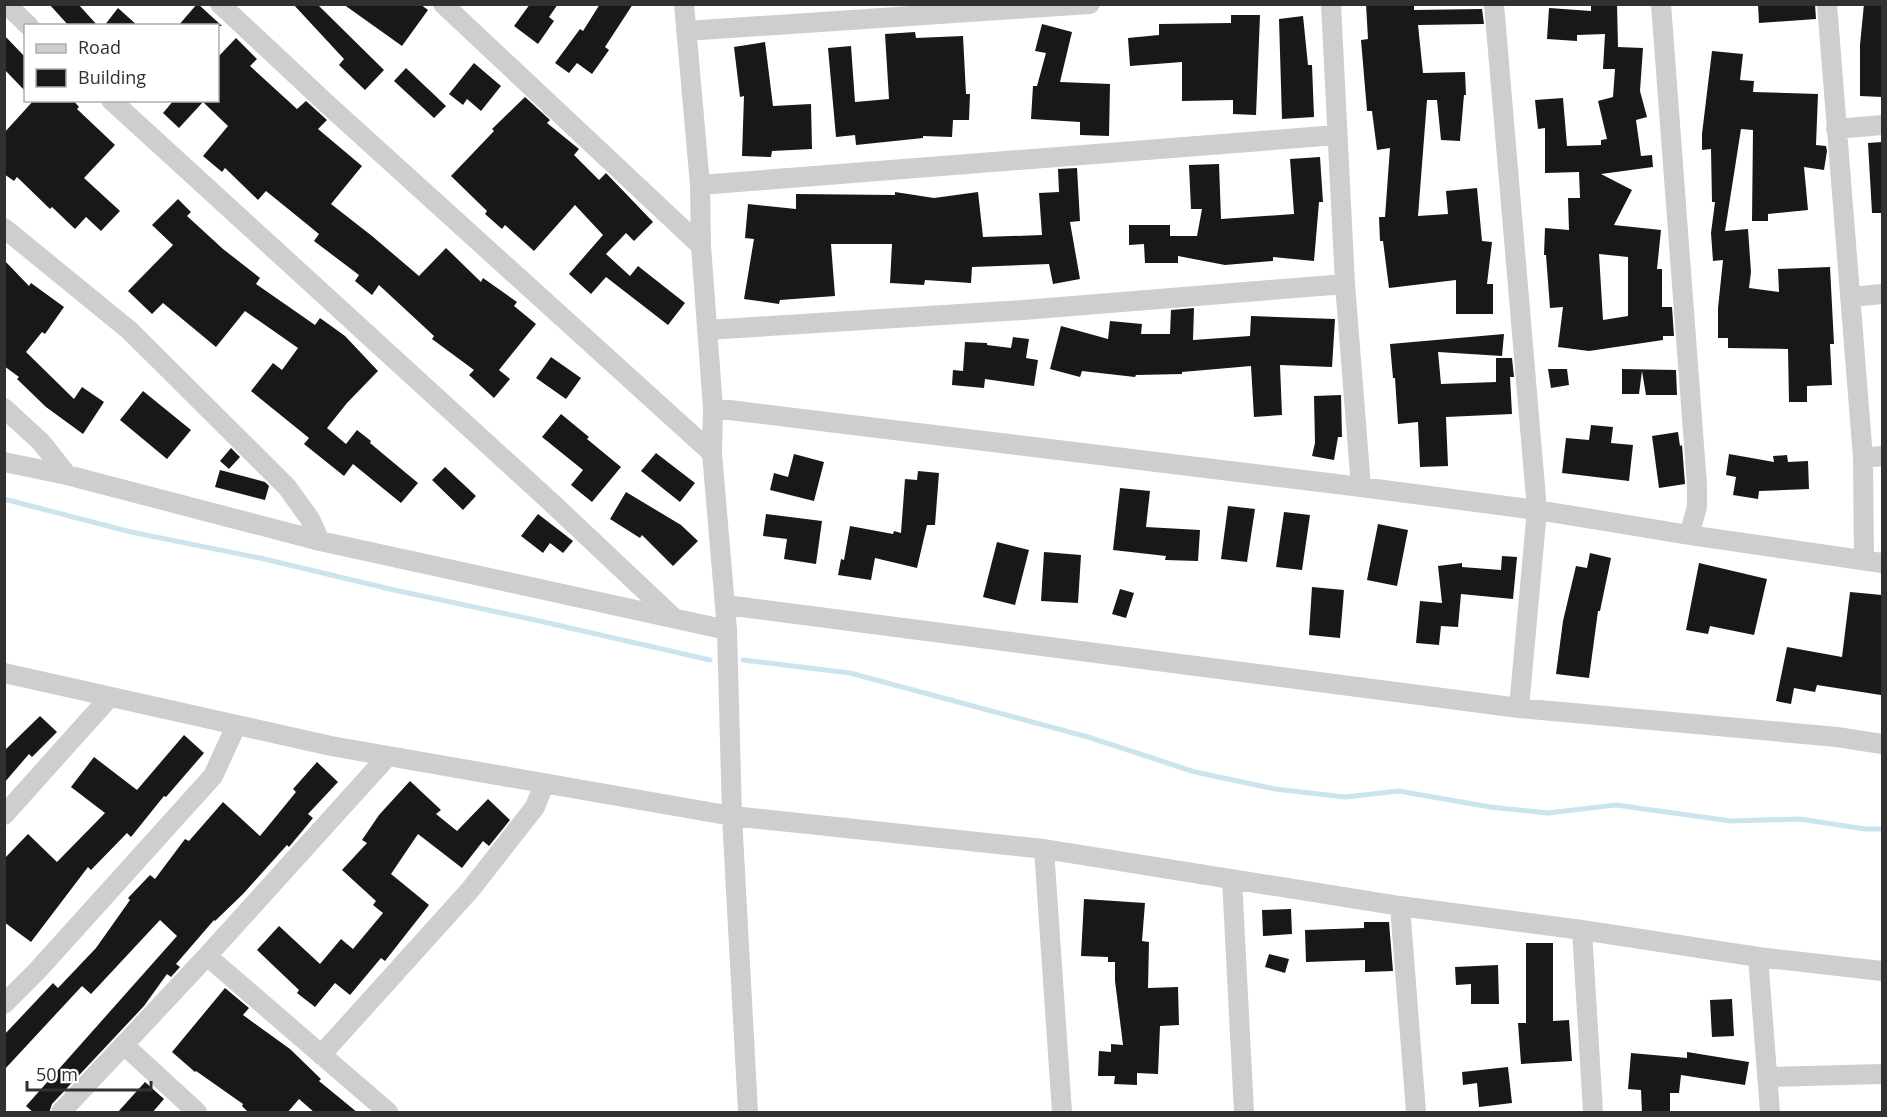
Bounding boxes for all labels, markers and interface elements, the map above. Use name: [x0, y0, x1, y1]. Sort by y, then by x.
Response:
legend: [24, 24, 219, 102]
text: Road: [78, 35, 121, 59]
text: Building: [78, 65, 146, 89]
scale bar: [27, 1054, 152, 1092]
text: 50 m: [36, 1062, 78, 1086]

